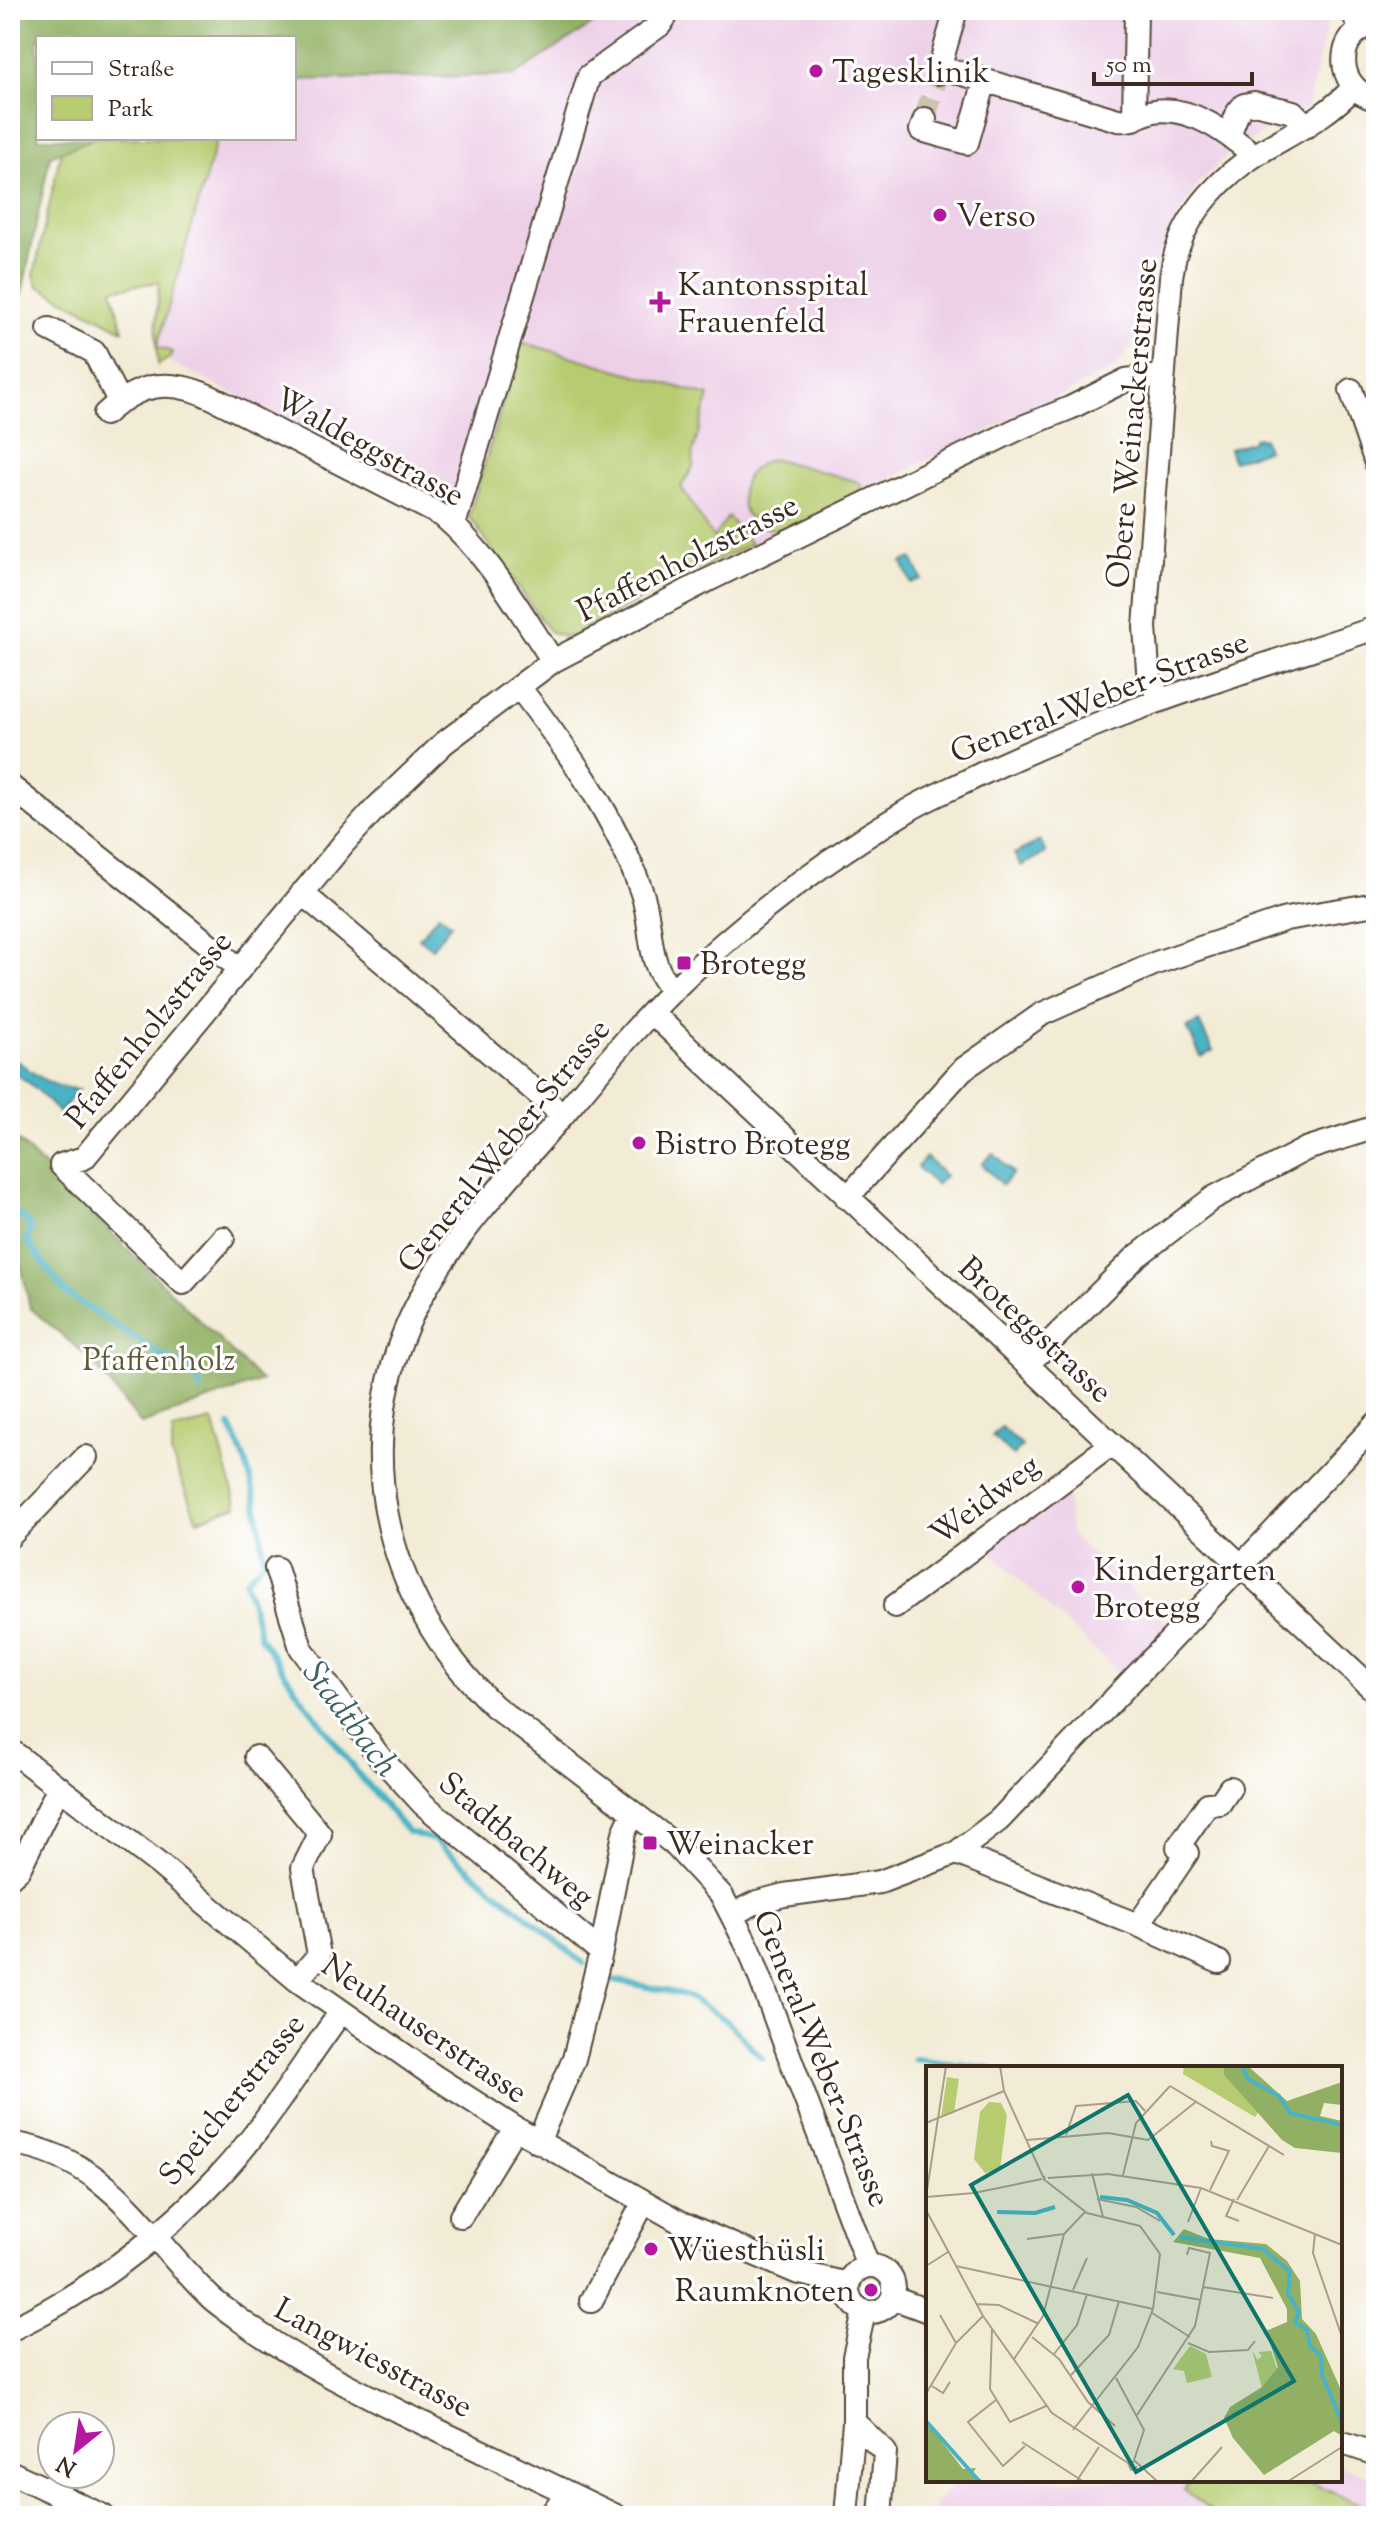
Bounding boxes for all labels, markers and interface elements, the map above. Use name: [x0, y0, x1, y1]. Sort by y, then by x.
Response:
legend: [36, 36, 296, 140]
scale bar: [1094, 36, 1252, 86]
text: 50 m: [1104, 49, 1152, 83]
place label: Tagesklinik: [832, 51, 990, 97]
text: Straße: [108, 53, 174, 87]
marker: Tagesklinik: [807, 62, 825, 80]
text: Park: [108, 93, 154, 127]
place label: Verso: [956, 195, 1036, 241]
marker: Verso: [931, 206, 949, 224]
street label: Obere Weinackerstrasse: [1097, 256, 1171, 590]
place label: Kantonsspital Frauenfeld: [678, 264, 868, 347]
marker: Kantonsspital Frauenfeld: [649, 291, 671, 313]
street label: Waldeggstrasse: [265, 377, 472, 520]
street label: Pfaffenholzstrasse: [570, 484, 807, 635]
street label: General-Weber-Strasse: [944, 621, 1256, 777]
street label: Pfaffenholzstrasse: [56, 922, 245, 1140]
place label: Brotegg: [700, 943, 806, 989]
marker: Brotegg: [675, 954, 693, 972]
street label: General-Weber-Strasse: [388, 1010, 623, 1284]
place label: Bistro Brotegg: [655, 1123, 851, 1169]
marker: Bistro Brotegg: [630, 1134, 648, 1152]
street label: Broteggstrasse: [946, 1247, 1122, 1415]
park label: Pfaffenholz: [83, 1339, 235, 1385]
street label: Weidweg: [921, 1445, 1051, 1558]
place label: Kindergarten Brotegg: [1094, 1549, 1276, 1632]
marker: Kindergarten Brotegg: [1069, 1578, 1087, 1596]
water label: Stadtbach: [289, 1652, 410, 1789]
street label: Stadtbachweg: [427, 1762, 603, 1920]
place label: Weinacker: [666, 1823, 814, 1869]
marker: Weinacker: [641, 1834, 659, 1852]
street label: General-Weber-Strasse: [740, 1904, 901, 2214]
street label: Neuhauserstrasse: [311, 1944, 536, 2117]
street label: Speicherstrasse: [149, 2005, 318, 2197]
inset map: [926, 2066, 1342, 2482]
place label: Wüesthüsli: [667, 2229, 825, 2275]
marker: Wüesthüsli: [642, 2240, 660, 2258]
place label: Raumknoten: [675, 2270, 855, 2316]
marker: Raumknoten: [862, 2281, 880, 2299]
street label: Langwiesstrasse: [265, 2288, 480, 2431]
north arrow: [36, 2410, 116, 2490]
text: N: [52, 2446, 83, 2483]

